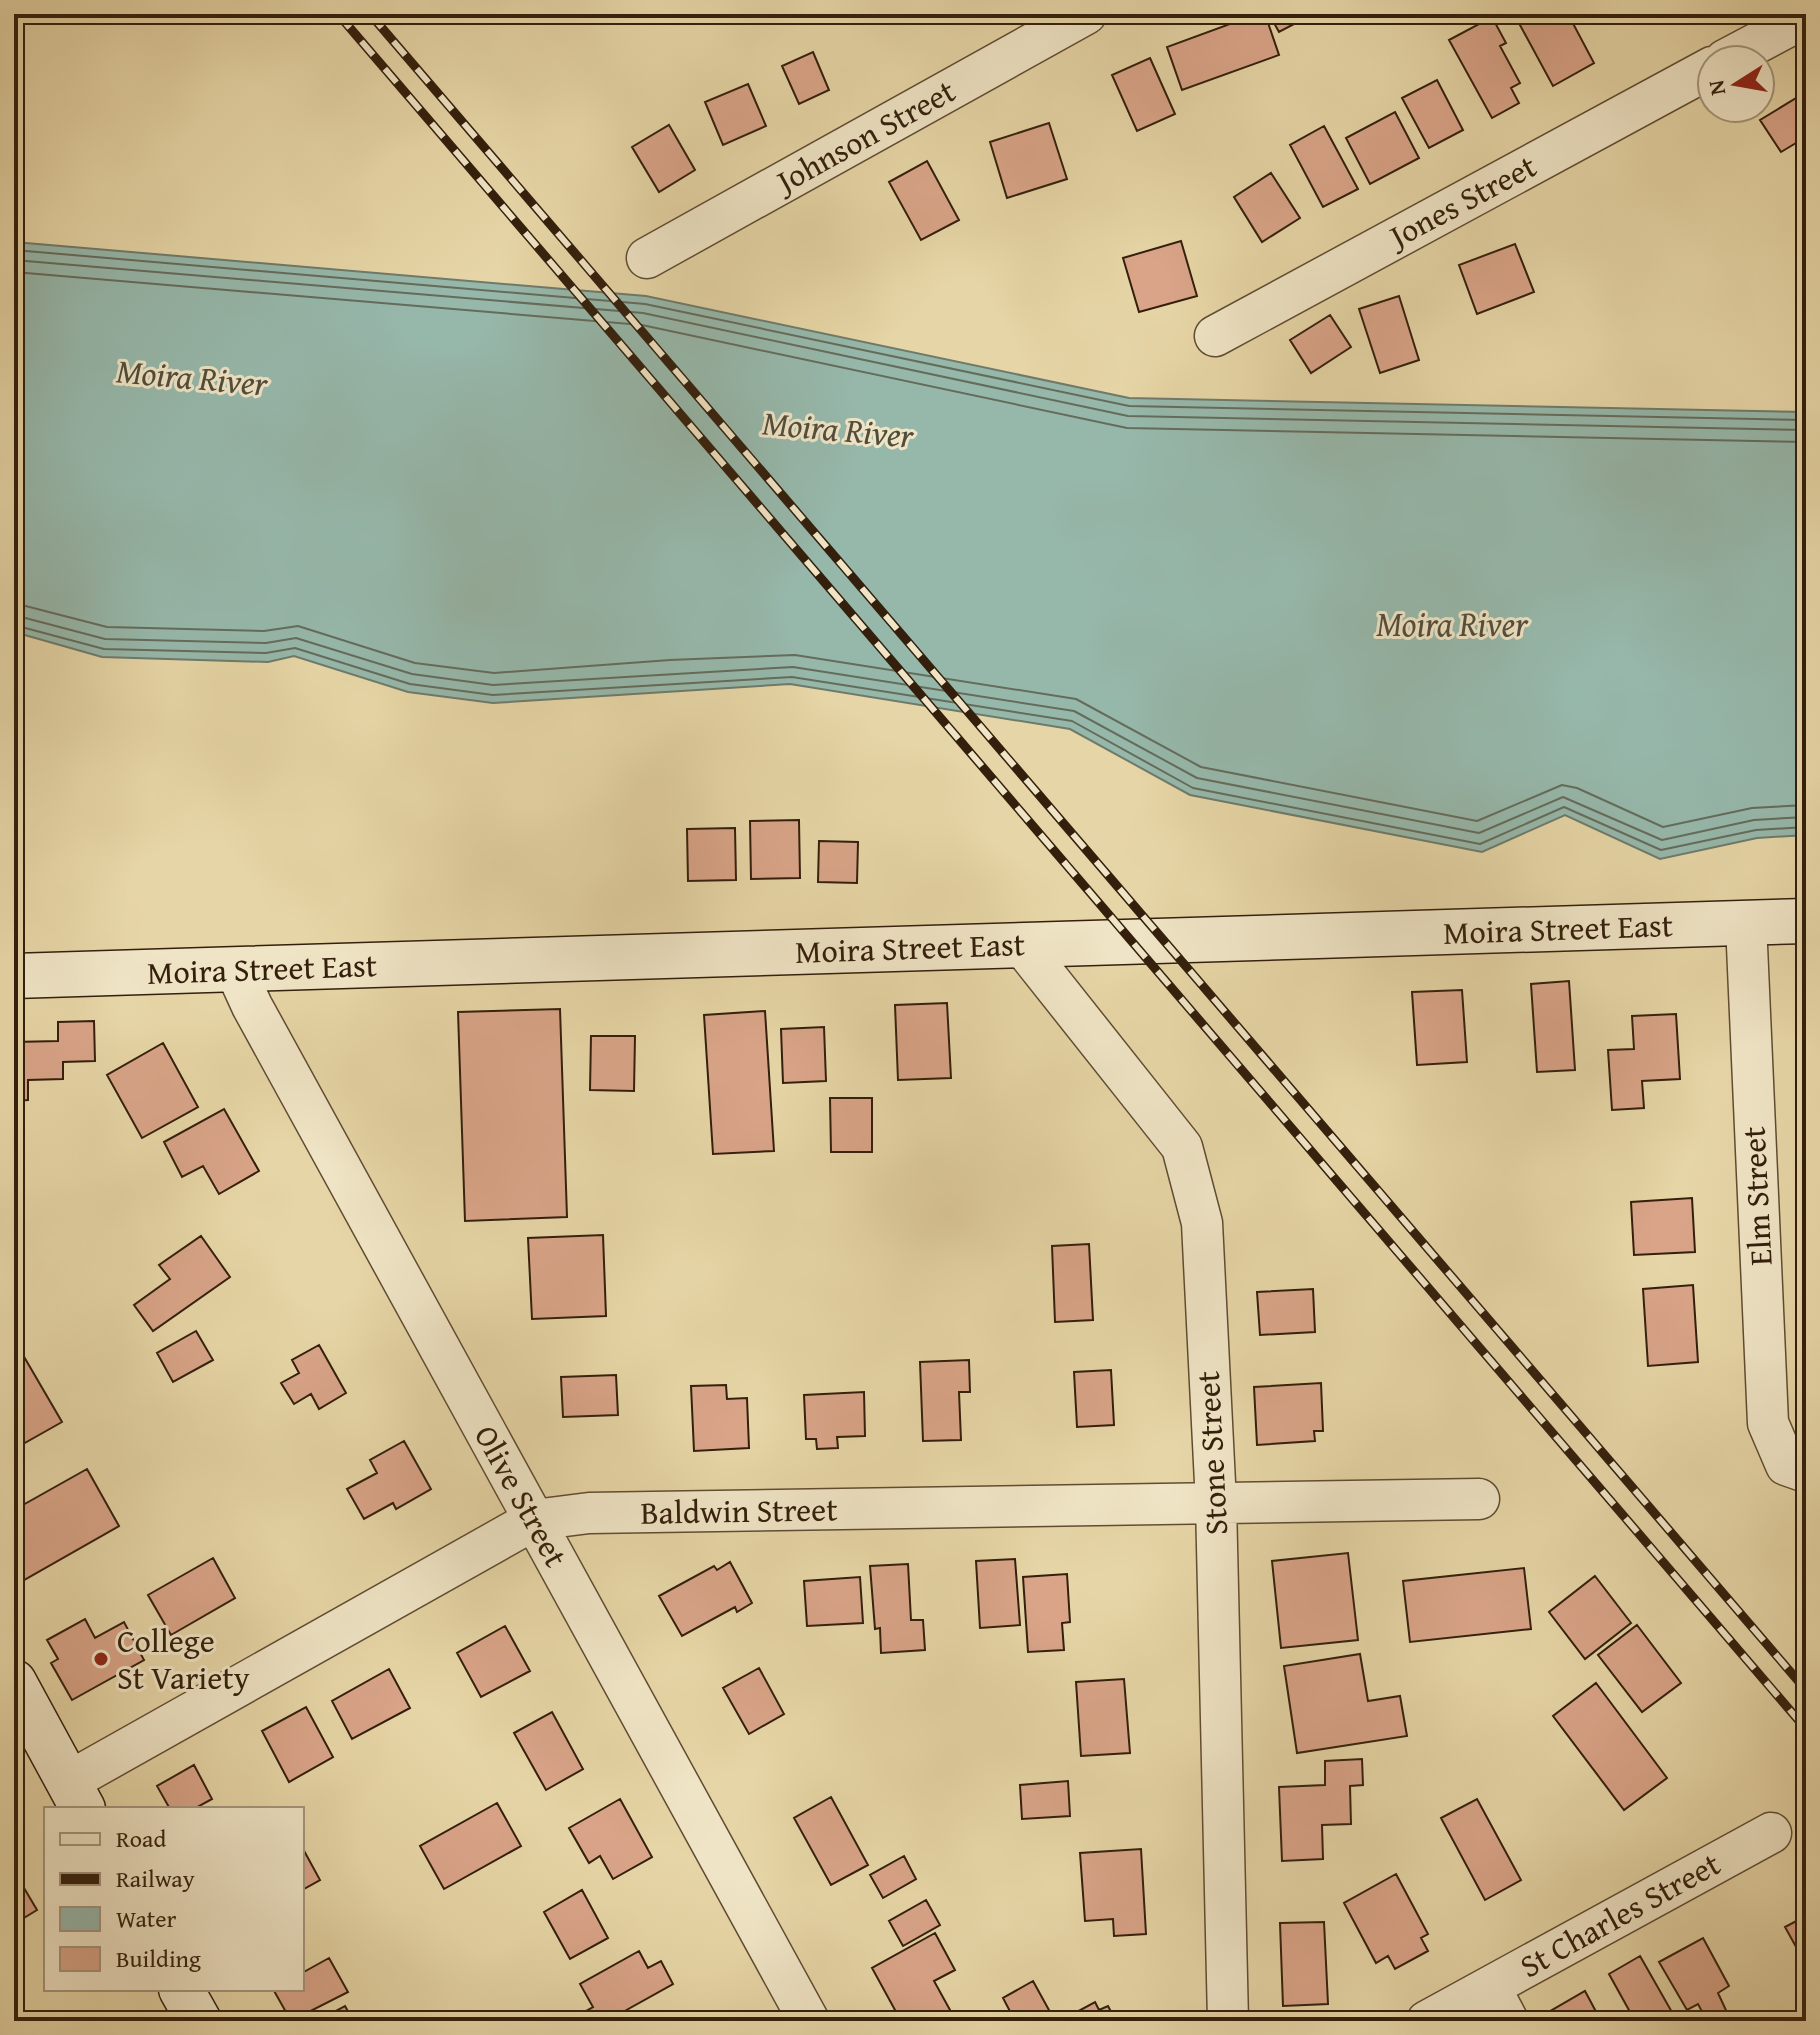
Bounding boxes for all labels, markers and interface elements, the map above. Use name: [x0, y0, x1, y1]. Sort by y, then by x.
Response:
north arrow: [1696, 44, 1776, 124]
street label: Johnson Street: [765, 67, 963, 206]
text: N: [1699, 77, 1733, 98]
street label: Jones Street: [1378, 142, 1544, 261]
water label: Moira River: [114, 345, 271, 408]
water label: Moira River: [760, 397, 917, 460]
water label: Moira River: [1376, 599, 1529, 648]
street label: Moira Street East: [1442, 901, 1674, 956]
street label: Moira Street East: [794, 920, 1026, 975]
street label: Moira Street East: [146, 941, 378, 996]
street label: Elm Street: [1729, 1125, 1784, 1267]
street label: Stone Street: [1184, 1370, 1239, 1536]
street label: Olive Street: [463, 1416, 580, 1575]
street label: Baldwin Street: [640, 1485, 838, 1536]
place label: College St Variety: [117, 1617, 250, 1701]
marker: College St Variety: [92, 1650, 110, 1668]
legend: [44, 1807, 304, 1991]
text: Road: [116, 1821, 166, 1856]
street label: St Charles Street: [1511, 1840, 1728, 1989]
text: Railway: [116, 1861, 195, 1896]
text: Water: [116, 1901, 177, 1936]
text: Building: [116, 1941, 201, 1976]

